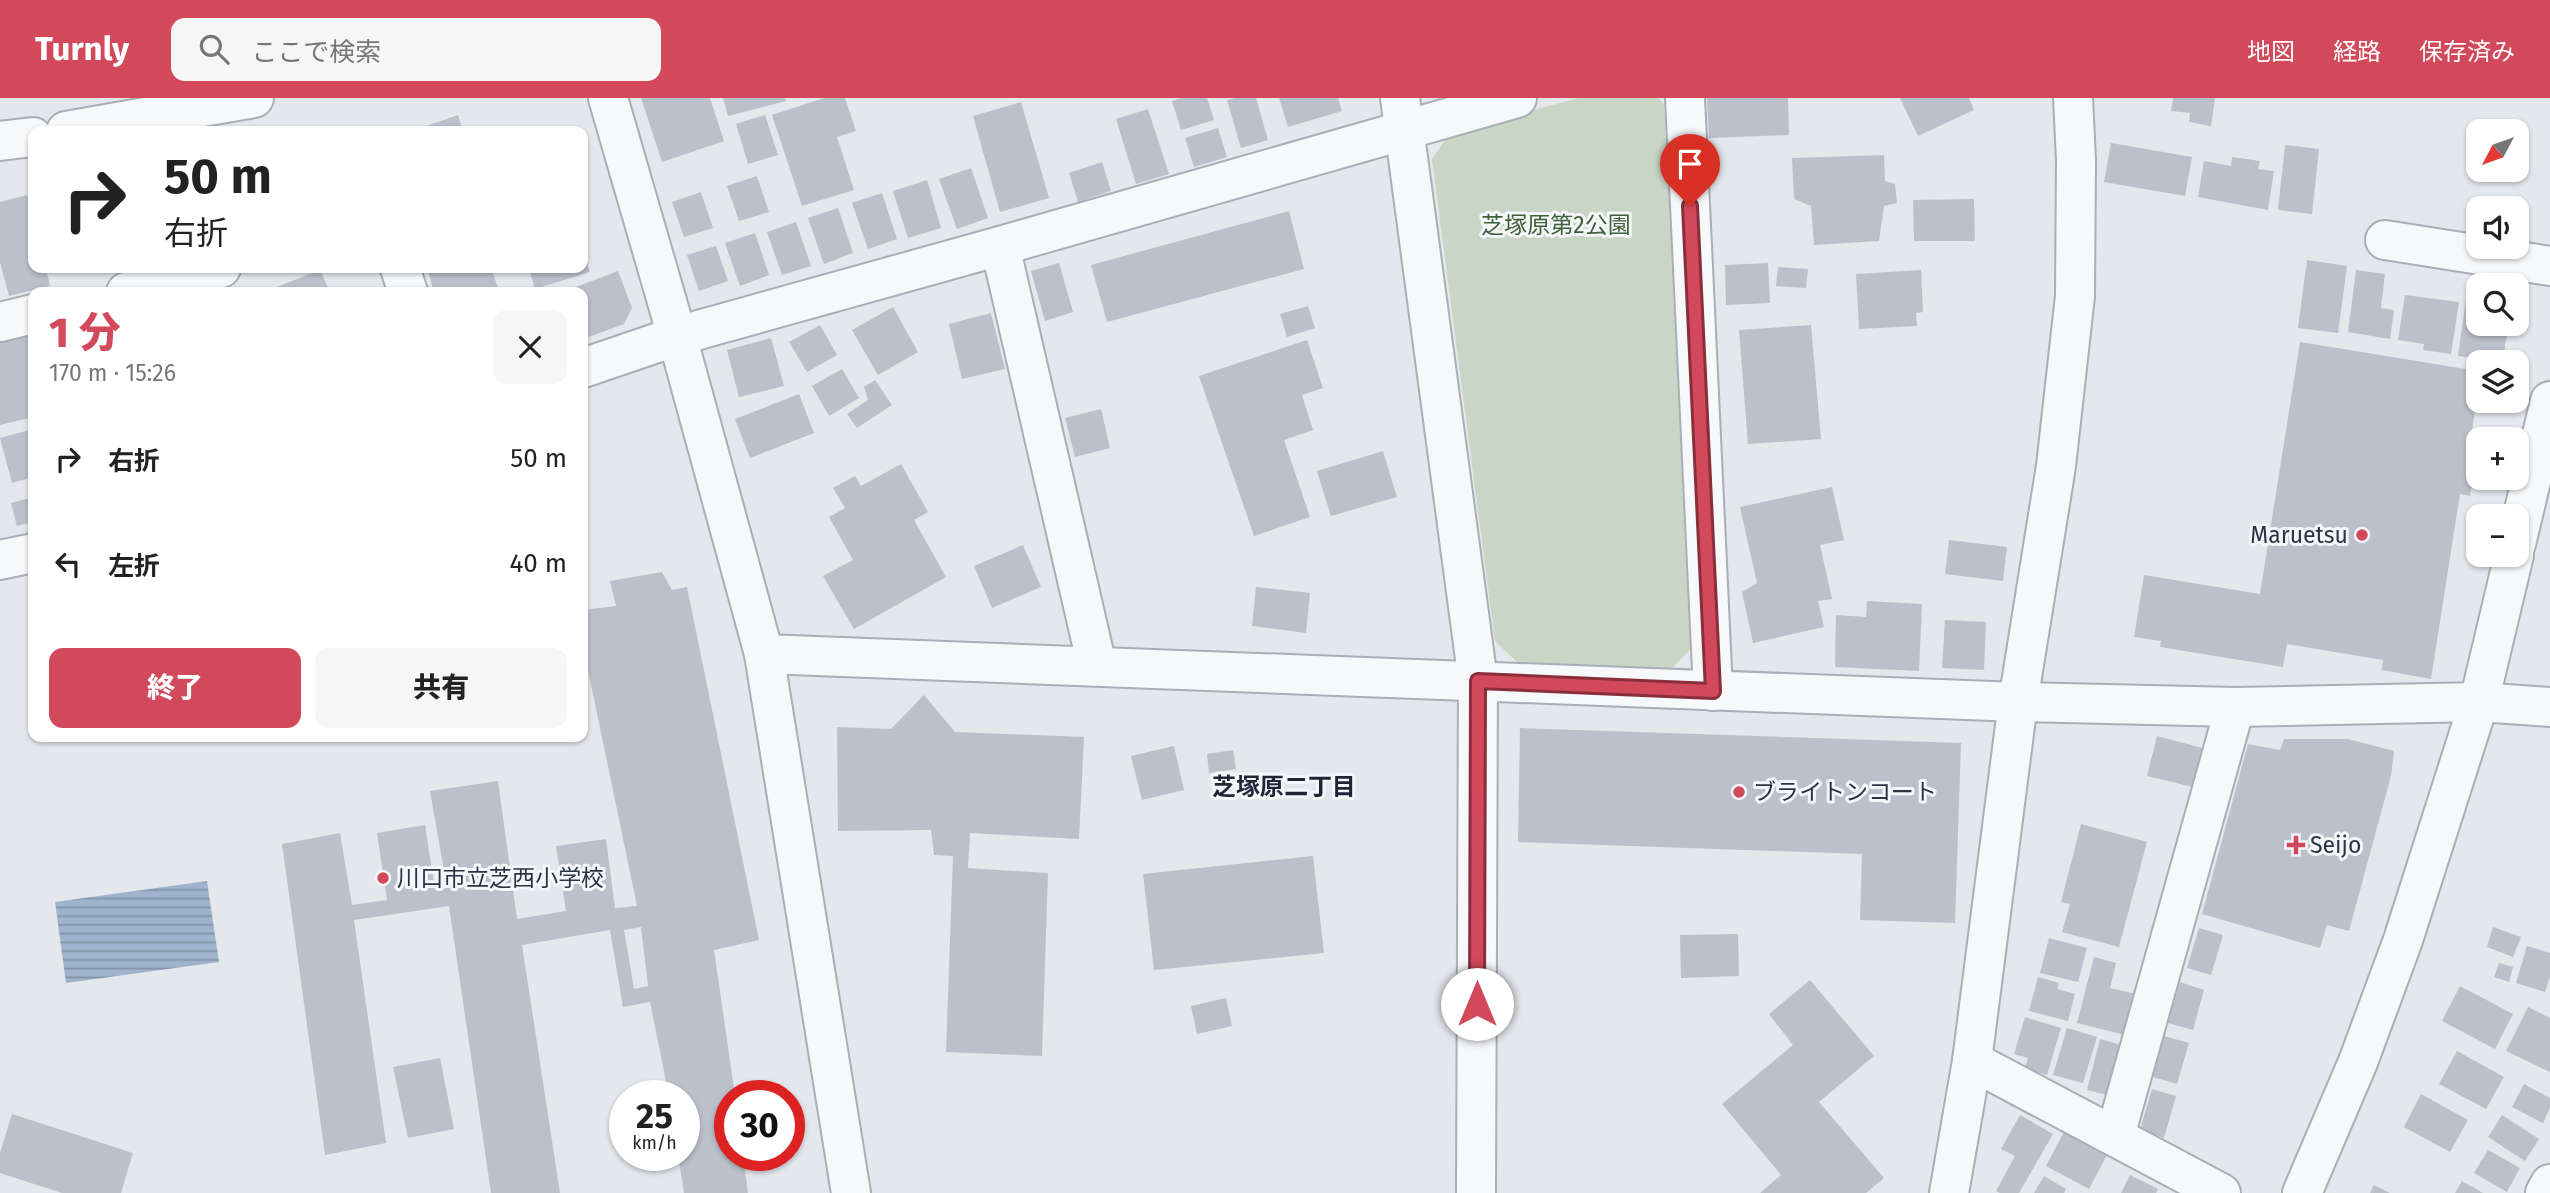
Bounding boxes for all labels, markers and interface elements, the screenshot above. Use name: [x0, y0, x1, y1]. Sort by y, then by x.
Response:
search box: [171, 18, 661, 81]
text: Turnly: [35, 29, 129, 69]
icon: search: [195, 30, 233, 68]
text: ここで検索: [251, 37, 381, 68]
text: 地図: [2247, 38, 2295, 66]
text: 経路: [2333, 38, 2381, 66]
text: 保存済み: [2419, 38, 2515, 66]
north arrow: [2466, 119, 2529, 182]
map controls: [2466, 119, 2529, 567]
pin: [1660, 134, 1720, 206]
icon: arrive: [1671, 145, 1709, 183]
text: 50 m: [164, 147, 272, 206]
icon: right: [49, 154, 140, 245]
button: sound: [2466, 196, 2529, 259]
park label: 芝塚原第2公園: [1481, 211, 1631, 239]
text: 右折: [164, 214, 228, 252]
button: search: [2466, 273, 2529, 336]
text: 1 分: [49, 308, 120, 358]
button: close: [493, 310, 567, 384]
button: layers: [2466, 350, 2529, 413]
text: 170 m · 15:26: [49, 359, 176, 387]
button: +: [2466, 427, 2529, 490]
icon: right: [49, 440, 87, 478]
text: 50 m: [510, 443, 567, 474]
text: 右折: [108, 446, 160, 477]
button: −: [2466, 504, 2529, 567]
place label: Maruetsu: [2250, 521, 2348, 549]
marker: Maruetsu: [2354, 527, 2370, 543]
icon: left: [49, 545, 87, 583]
text: 40 m: [509, 548, 567, 579]
text: 左折: [108, 551, 160, 582]
button: 終了: [49, 648, 301, 728]
button: 共有: [315, 648, 567, 728]
district label: 芝塚原二丁目: [1212, 773, 1356, 801]
place label: ブライトンコート: [1753, 778, 1937, 806]
marker: ブライトンコート: [1731, 784, 1747, 800]
place label: Seijo: [2310, 831, 2361, 859]
marker: Seijo: [2288, 837, 2304, 853]
place label: 川口市立芝西小学校: [397, 864, 604, 892]
marker: 川口市立芝西小学校: [375, 870, 391, 886]
position arrow: [1440, 967, 1514, 1041]
speed limit sign: 30: [714, 1080, 805, 1171]
text: 25: [636, 1095, 673, 1137]
text: km/h: [632, 1132, 677, 1154]

